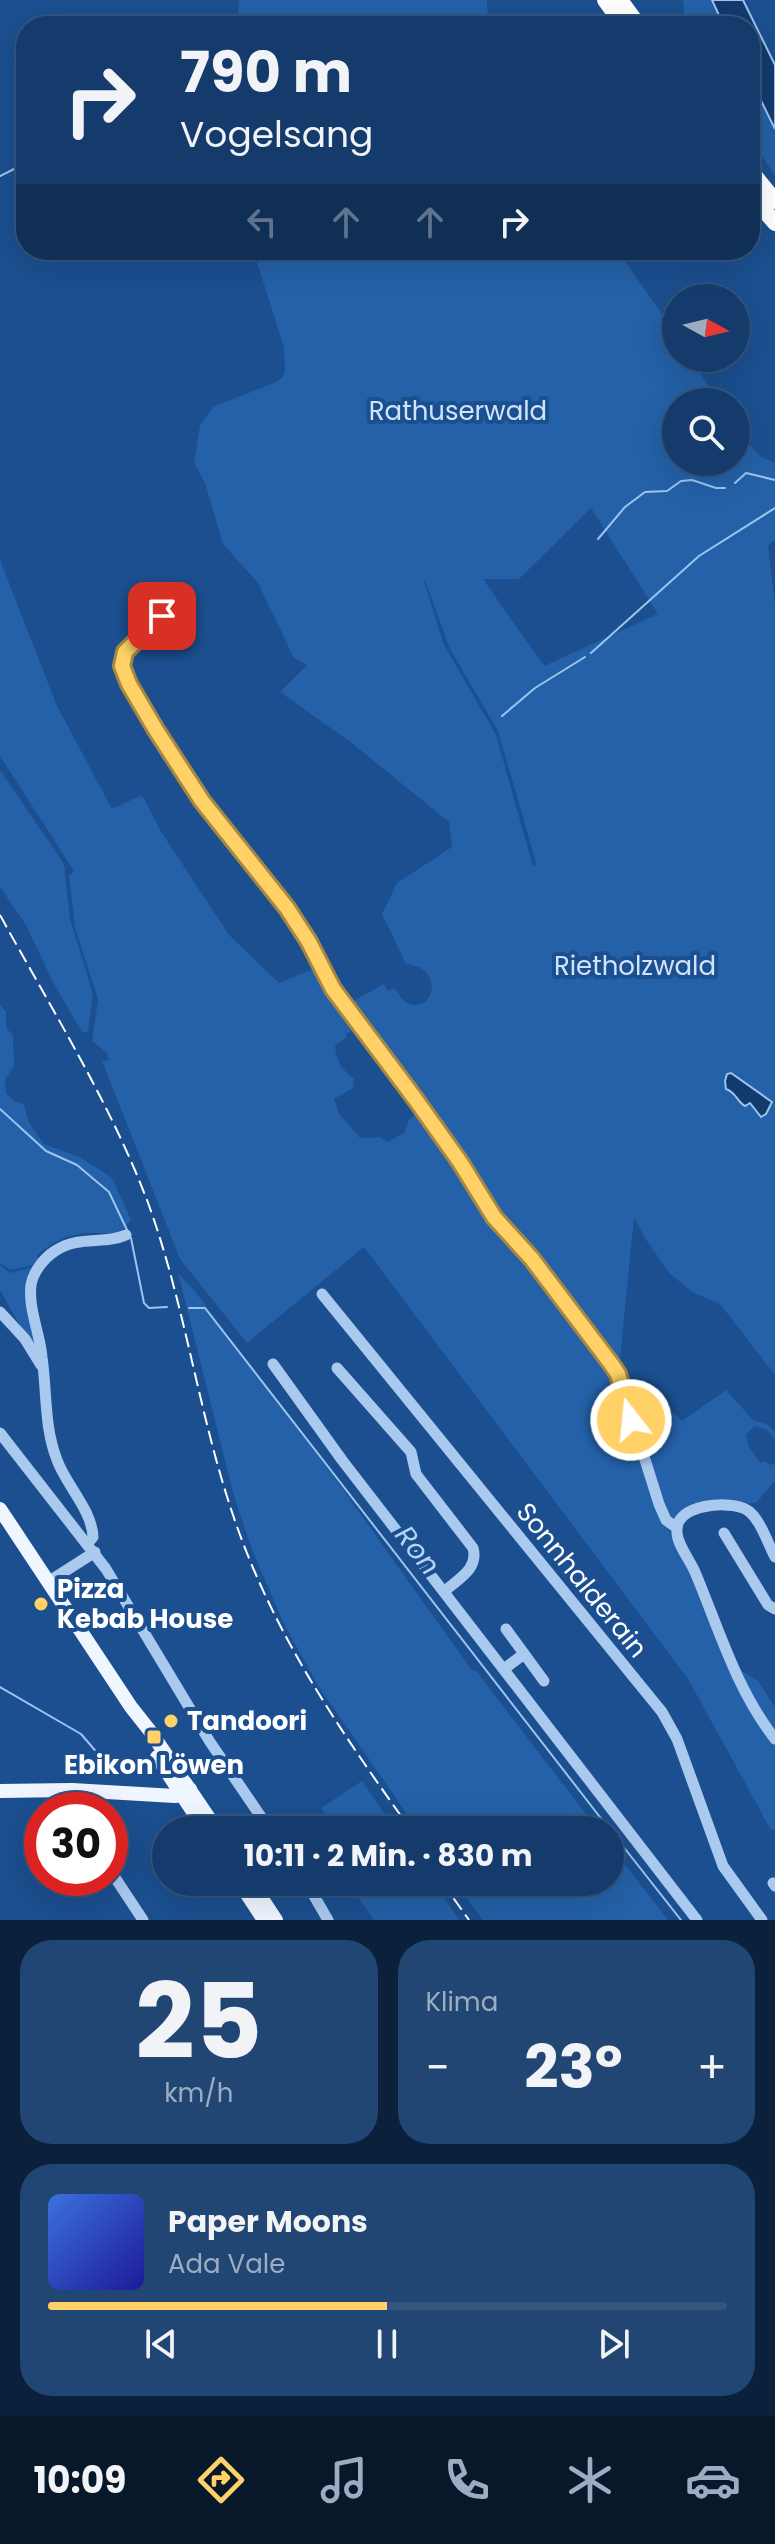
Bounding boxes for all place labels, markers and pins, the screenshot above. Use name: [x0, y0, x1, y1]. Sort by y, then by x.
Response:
pin: [128, 582, 196, 650]
place label: Pizza Kebab House: [57, 1571, 233, 1637]
marker: Pizza Kebab House: [32, 1595, 50, 1613]
place label: Tandoori: [187, 1703, 307, 1739]
marker: Tandoori: [162, 1712, 180, 1730]
marker: Ebikon Löwen: [145, 1728, 163, 1746]
place label: Ebikon Löwen: [64, 1747, 244, 1783]

